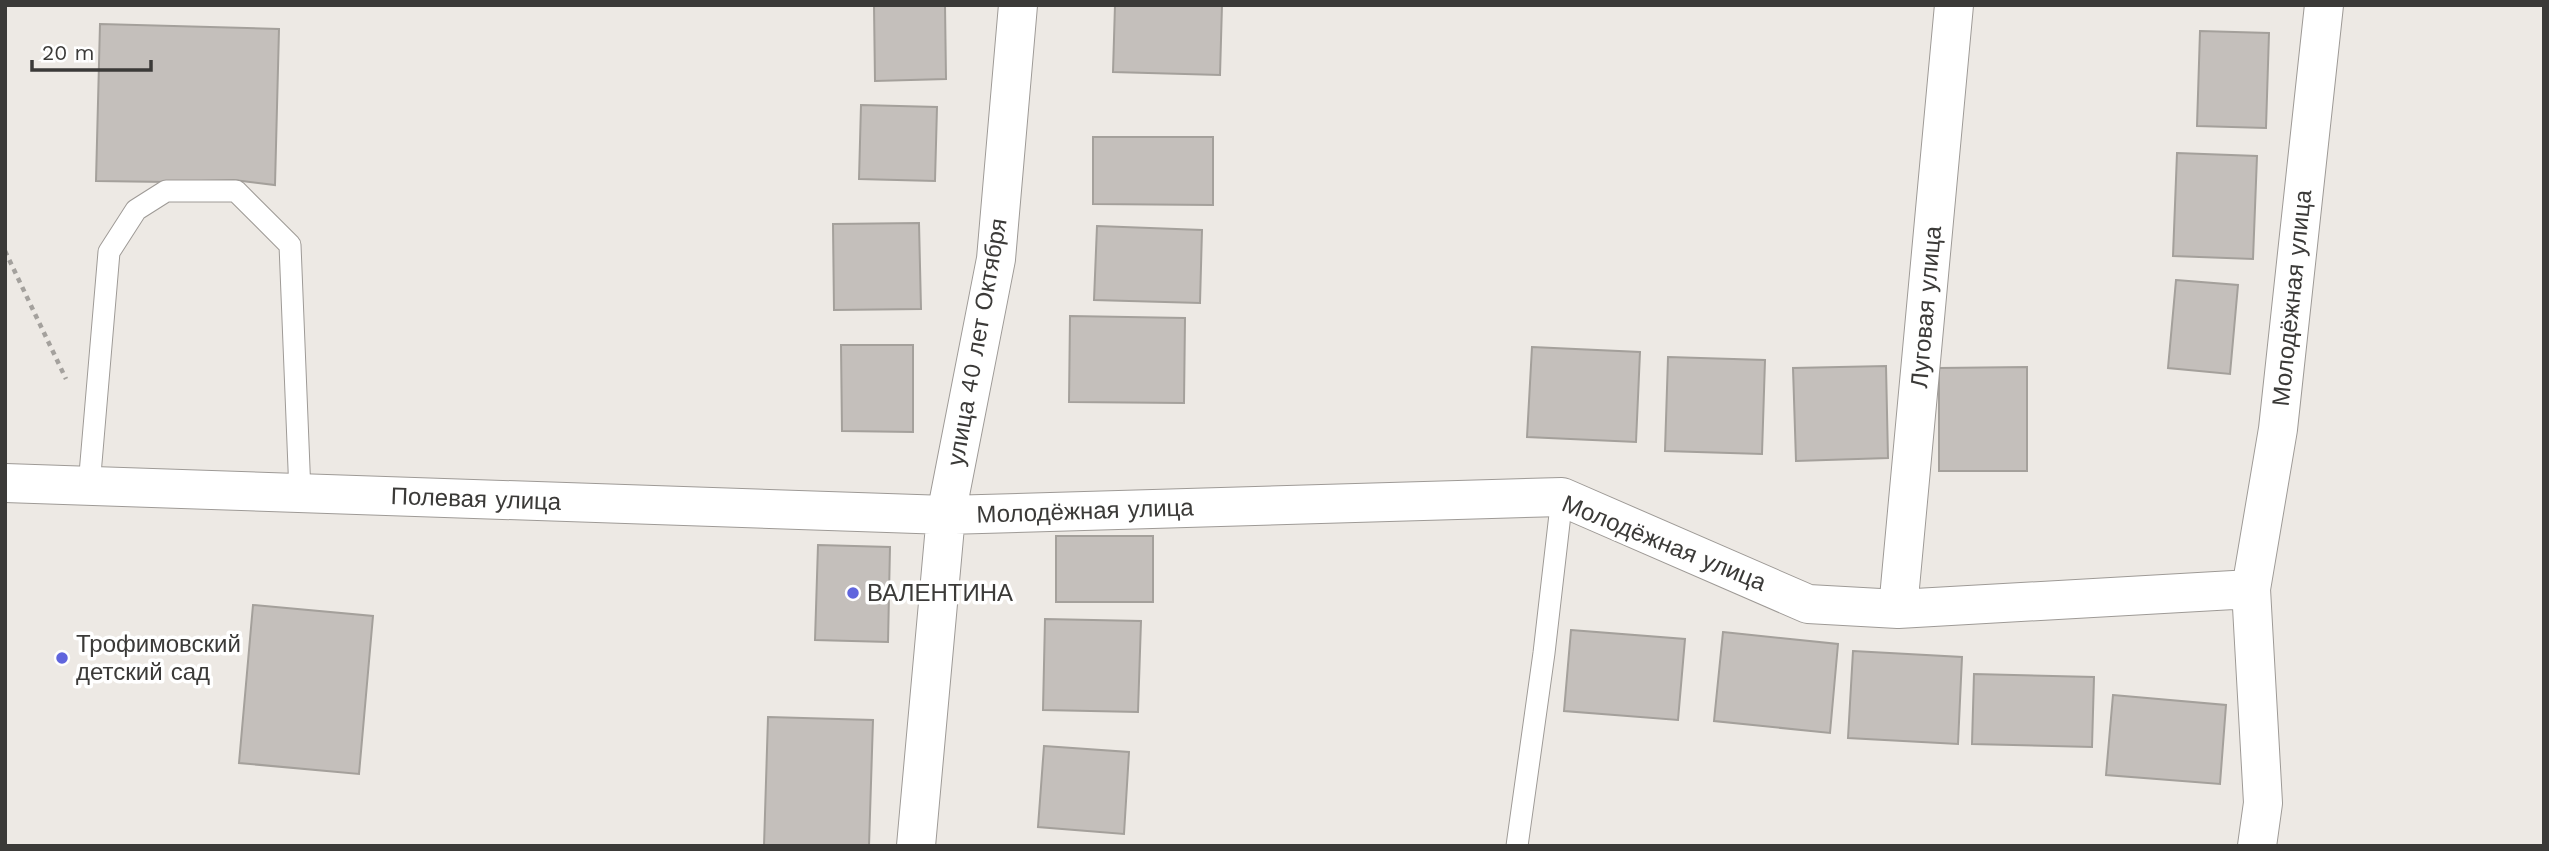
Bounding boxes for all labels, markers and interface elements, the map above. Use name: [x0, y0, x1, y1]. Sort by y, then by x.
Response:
scale bar: [32, 28, 150, 72]
text: 20 m: [42, 40, 94, 65]
street label: Молодёжная улица: [2267, 188, 2317, 408]
street label: улица 40 лет Октября: [941, 216, 1013, 468]
street label: Луговая улица: [1905, 224, 1947, 389]
street label: Полевая улица: [390, 482, 562, 516]
street label: Молодёжная улица: [1558, 489, 1771, 597]
street label: Молодёжная улица: [976, 493, 1195, 529]
place label: ВАЛЕНТИНА: [867, 579, 1013, 607]
marker: ВАЛЕНТИНА: [845, 585, 861, 601]
place label: Трофимовский детский сад: [76, 630, 241, 686]
marker: Трофимовский детский сад: [54, 650, 70, 666]

